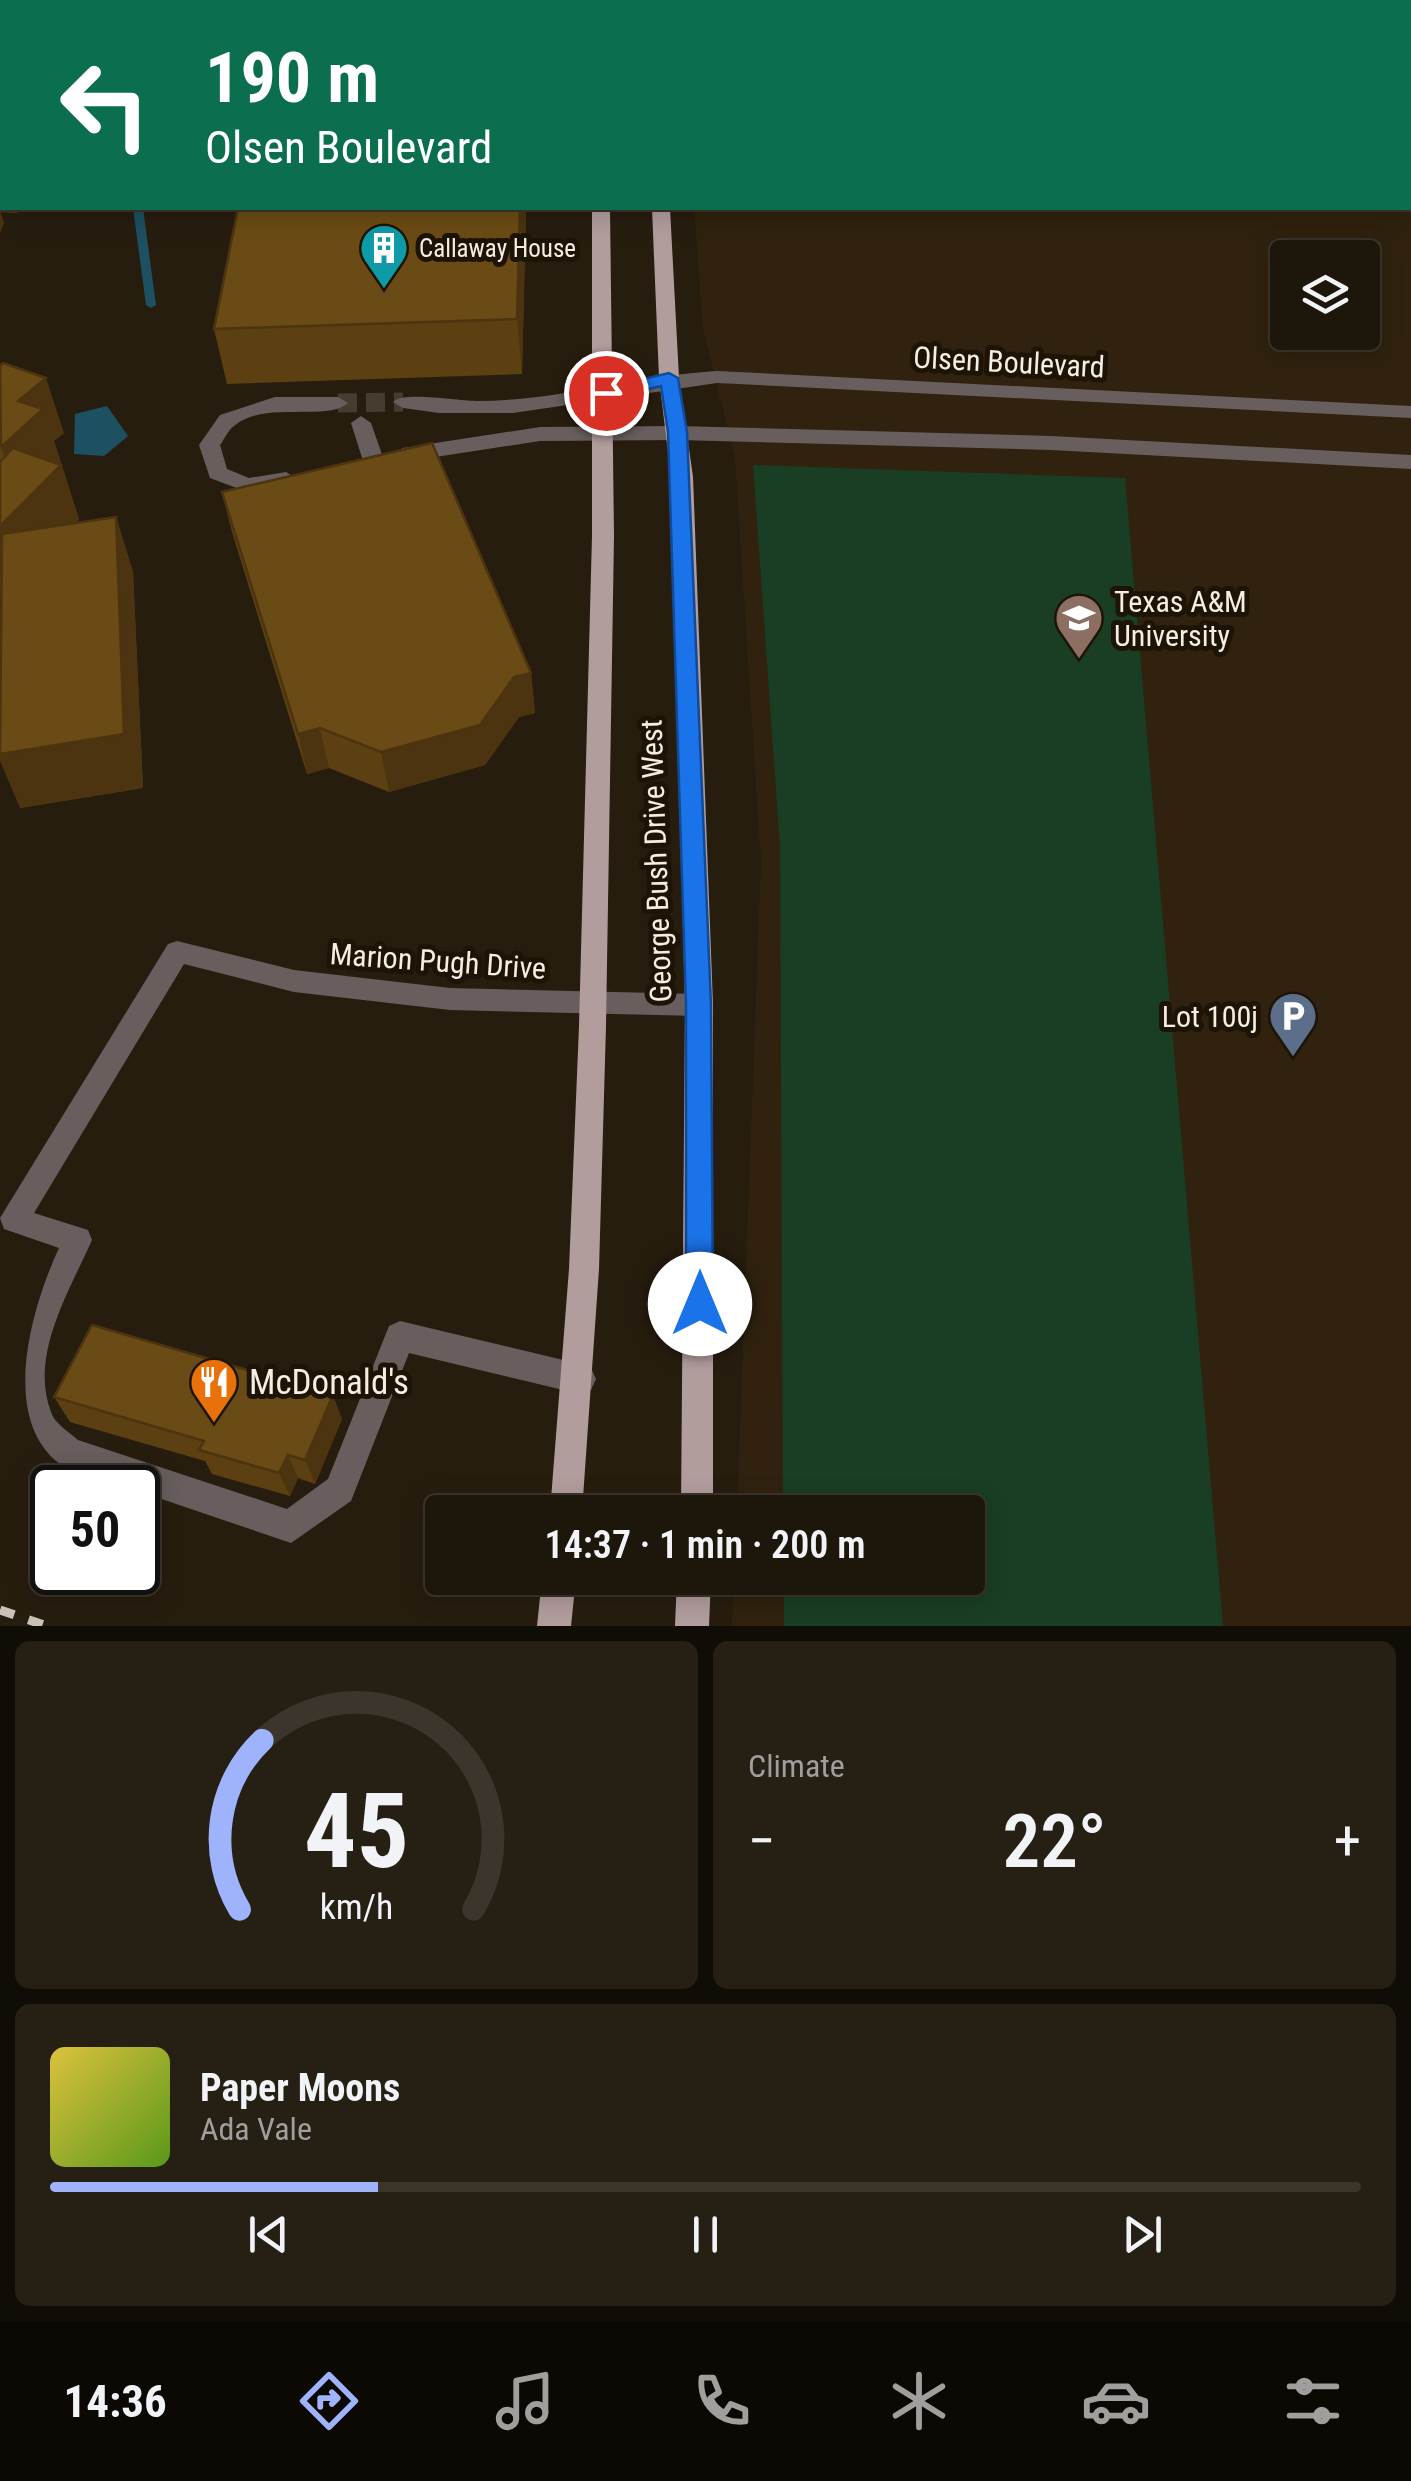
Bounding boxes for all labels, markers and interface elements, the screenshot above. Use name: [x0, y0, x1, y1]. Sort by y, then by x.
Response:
text: 190 m: [205, 37, 379, 119]
icon: left: [40, 40, 170, 170]
text: Olsen Boulevard: [205, 121, 492, 174]
building icon: Callaway House: [358, 222, 410, 290]
place label: Callaway House: [419, 234, 576, 263]
map controls: [1270, 240, 1380, 350]
button: layers: [1270, 240, 1380, 350]
street label: Olsen Boulevard: [912, 340, 1106, 384]
pin: [564, 351, 649, 436]
icon: arrive: [579, 366, 634, 421]
place label: Texas A&M University: [1114, 584, 1247, 653]
school or university icon: Texas A&M University: [1053, 592, 1105, 660]
street label: George Bush Drive West: [634, 719, 678, 1003]
street label: Marion Pugh Drive: [329, 936, 547, 986]
parking icon: Lot 100j: [1267, 990, 1319, 1058]
place label: Lot 100j: [1162, 999, 1258, 1034]
position arrow: [648, 1252, 752, 1356]
restaurant icon: McDonald's: [188, 1356, 240, 1424]
place label: McDonald's: [249, 1362, 409, 1403]
speed limit sign: 50: [30, 1465, 160, 1595]
text: 14:37 · 1 min · 200 m: [545, 1523, 865, 1567]
text: Climate: [748, 1747, 845, 1785]
text: 45: [304, 1771, 409, 1892]
text: 22°: [1002, 1797, 1107, 1885]
text: −: [748, 1809, 776, 1873]
text: +: [1334, 1809, 1361, 1873]
text: km/h: [320, 1886, 393, 1928]
text: Paper Moons: [200, 2066, 400, 2110]
text: Ada Vale: [200, 2110, 312, 2148]
icon: previous: [241, 2207, 296, 2262]
icon: pause: [678, 2207, 733, 2262]
icon: next: [1115, 2207, 1170, 2262]
icon: directions: [294, 2366, 364, 2436]
icon: music: [490, 2366, 560, 2436]
icon: phone: [687, 2366, 757, 2436]
icon: climate: [884, 2366, 954, 2436]
icon: car: [1081, 2366, 1151, 2436]
icon: filters: [1278, 2366, 1348, 2436]
text: 14:36: [63, 2375, 167, 2428]

